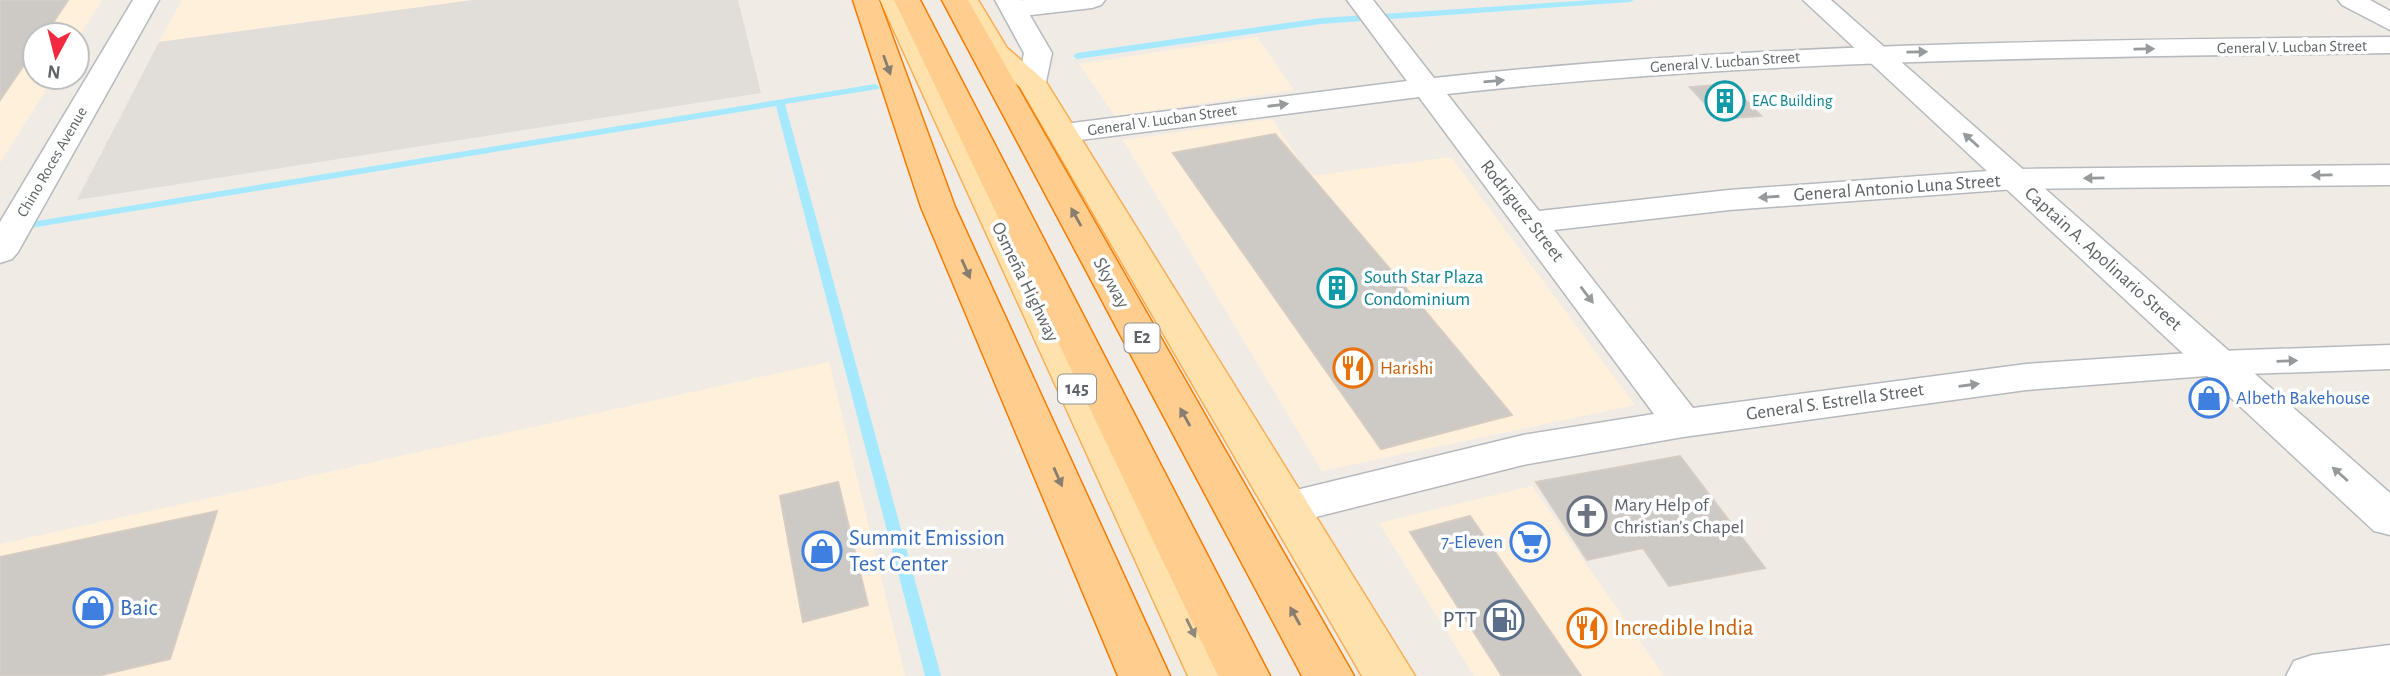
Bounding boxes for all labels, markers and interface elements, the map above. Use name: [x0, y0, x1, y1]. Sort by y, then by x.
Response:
north arrow: [21, 21, 91, 91]
street label: General V. Lucban Street: [2217, 38, 2367, 56]
one-way arrow: [2134, 43, 2156, 54]
one-way arrow: [1906, 46, 1928, 58]
street label: General V. Lucban Street: [1650, 49, 1800, 75]
one-way arrow: [881, 55, 892, 76]
text: N: [46, 61, 62, 82]
one-way arrow: [1484, 75, 1506, 86]
building icon: EAC Building: [1704, 80, 1746, 122]
place label: EAC Building: [1752, 93, 1833, 109]
one-way arrow: [1267, 100, 1289, 111]
street label: General V. Lucban Street: [1087, 102, 1237, 138]
street label: Chino Roces Avenue: [14, 104, 90, 220]
one-way arrow: [1962, 132, 1980, 148]
street label: Rodriguez Street: [1477, 157, 1567, 265]
one-way arrow: [2311, 170, 2333, 181]
street label: General Antonio Luna Street: [1793, 171, 2001, 205]
one-way arrow: [2083, 172, 2105, 184]
street label: Captain A. Apolinario Street: [2021, 184, 2185, 334]
one-way arrow: [1758, 192, 1780, 203]
one-way arrow: [1070, 208, 1082, 227]
street label: Osmeña Highway: [988, 219, 1062, 345]
street label: Skyway: [1089, 254, 1133, 312]
one-way arrow: [961, 259, 972, 280]
building icon: South Star Plaza Condominium: [1316, 267, 1358, 309]
place label: South Star Plaza Condominium: [1364, 268, 1484, 309]
one-way arrow: [1579, 286, 1593, 304]
road number: E2: [1124, 324, 1160, 352]
restaurant icon: Harishi: [1332, 347, 1374, 389]
one-way arrow: [2276, 355, 2298, 366]
place label: Harishi: [1380, 359, 1433, 378]
road number: 145: [1058, 374, 1096, 404]
shop icon: Albeth Bakehouse: [2188, 377, 2230, 419]
one-way arrow: [1958, 379, 1980, 390]
street label: General S. Estrella Street: [1745, 380, 1925, 424]
place label: Albeth Bakehouse: [2236, 389, 2370, 408]
one-way arrow: [1179, 407, 1191, 427]
one-way arrow: [2331, 466, 2348, 482]
one-way arrow: [1053, 467, 1064, 488]
church icon: Mary Help of Christian's Chapel: [1566, 495, 1608, 537]
place label: Mary Help of Christian's Chapel: [1614, 496, 1744, 537]
supermarket icon: 7-Eleven: [1509, 521, 1551, 563]
place label: Summit Emission Test Center: [849, 527, 1005, 576]
shop icon: Summit Emission Test Center: [801, 530, 843, 572]
place label: 7-Eleven: [1441, 533, 1503, 552]
shop icon: Baic: [72, 587, 114, 629]
place label: Baic: [120, 597, 158, 620]
fuel station icon: PTT: [1483, 599, 1525, 641]
one-way arrow: [1289, 606, 1301, 626]
restaurant icon: Incredible India: [1566, 607, 1608, 649]
place label: PTT: [1443, 609, 1477, 632]
place label: Incredible India: [1614, 617, 1754, 640]
one-way arrow: [1185, 618, 1197, 638]

